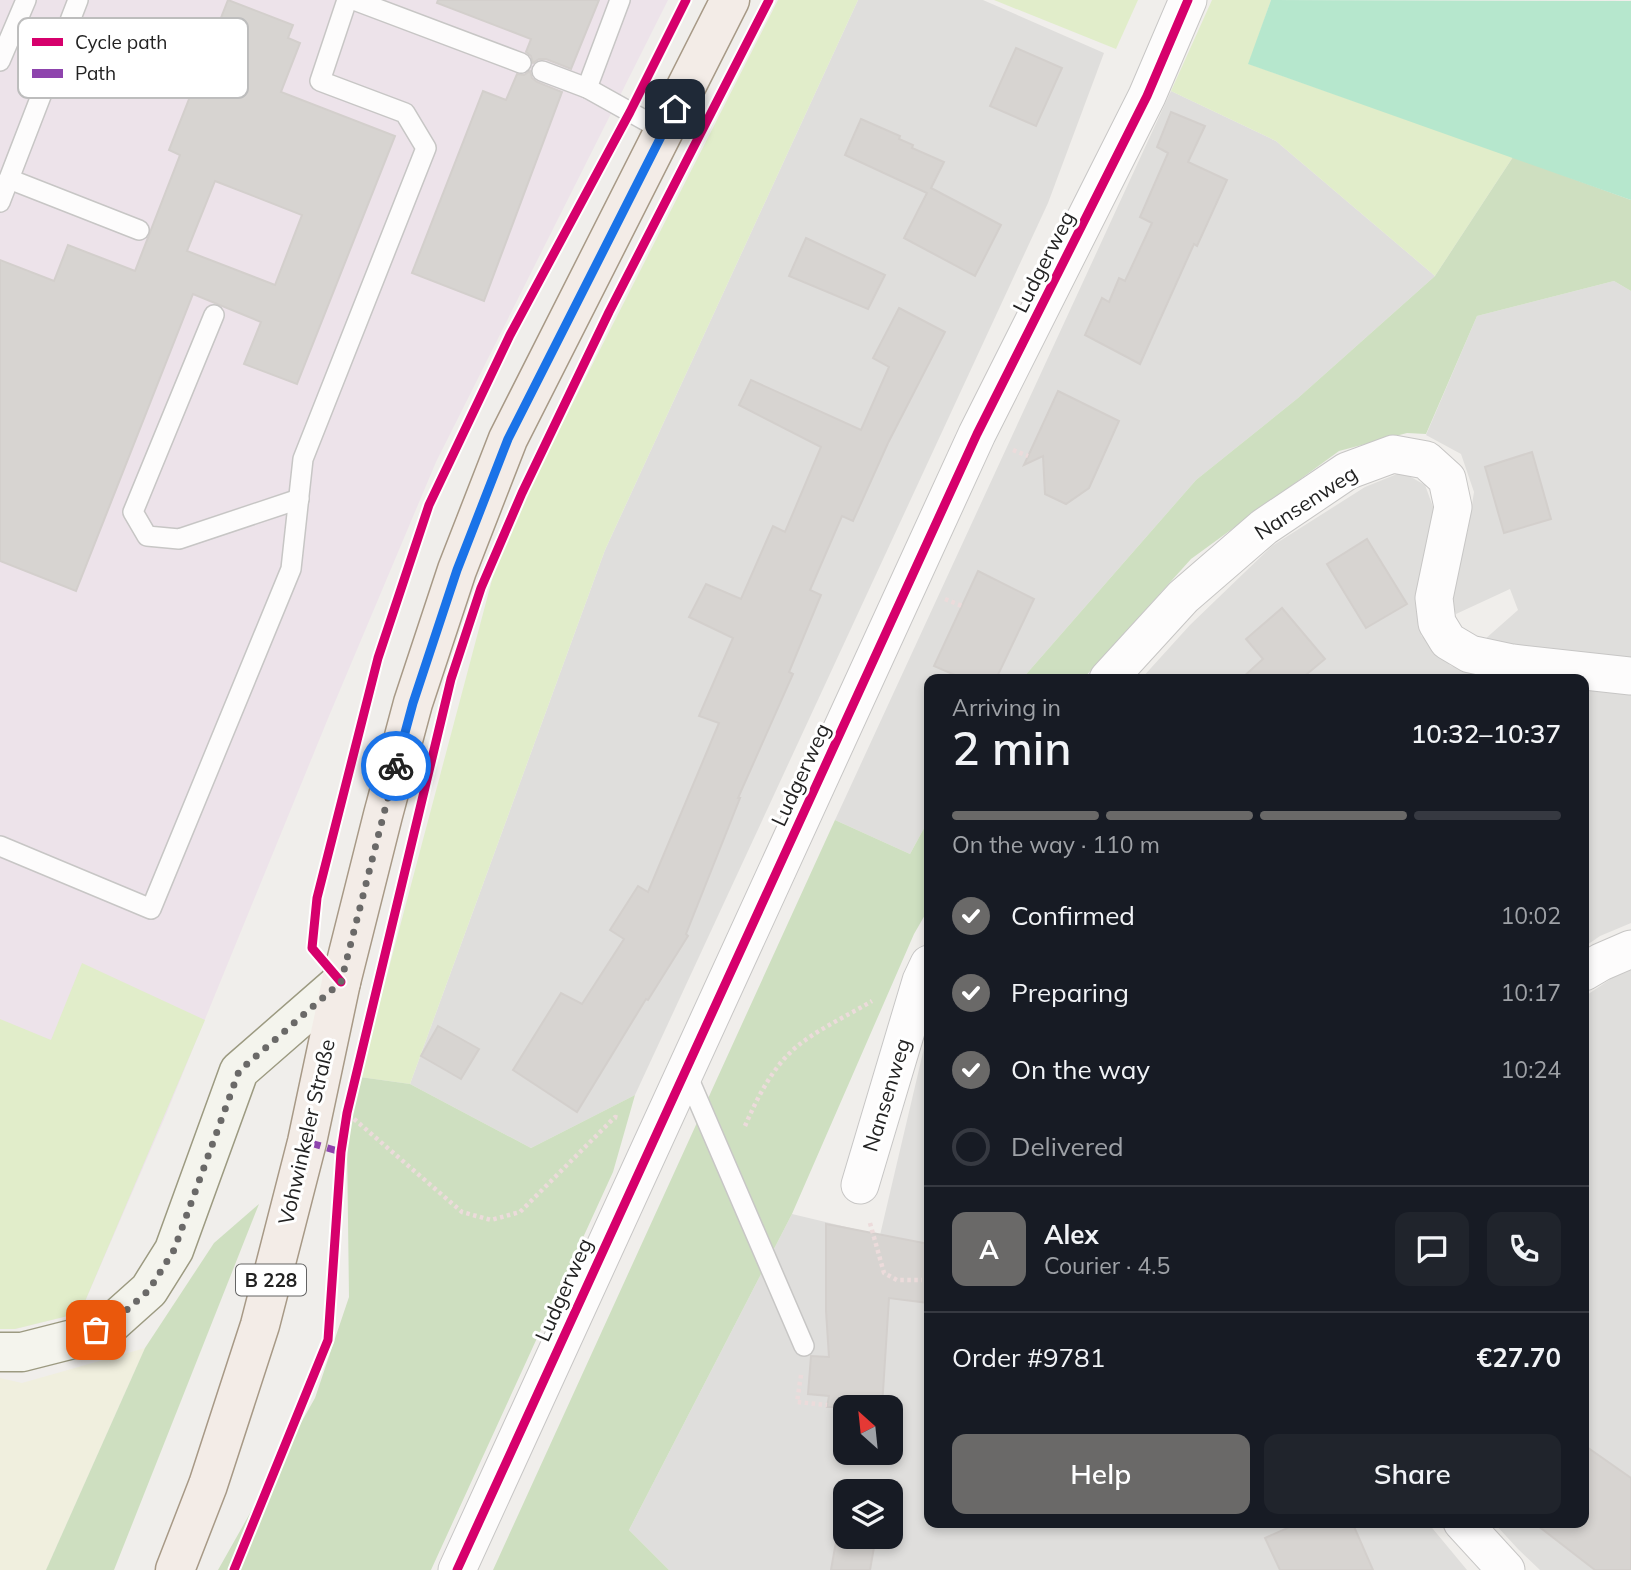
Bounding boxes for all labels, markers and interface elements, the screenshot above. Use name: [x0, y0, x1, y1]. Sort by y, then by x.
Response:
legend: [18, 18, 248, 98]
text: Cycle path: [75, 30, 167, 54]
text: Path: [75, 61, 116, 85]
pin: [645, 79, 705, 139]
icon: home: [656, 90, 694, 128]
street label: Ludgerweg: [1006, 206, 1080, 317]
street label: Nansenweg: [1249, 459, 1362, 545]
text: Arriving in: [952, 693, 1061, 722]
text: 10:32–10:37: [1411, 717, 1561, 750]
street label: Ludgerweg: [765, 719, 835, 830]
text: 2 min: [952, 719, 1071, 777]
courier: [361, 731, 431, 801]
icon: bike: [377, 747, 415, 785]
text: On the way · 110 m: [952, 830, 1160, 859]
icon: check: [952, 897, 990, 935]
text: Confirmed: [1011, 899, 1135, 932]
text: 10:02: [1501, 901, 1561, 930]
icon: check: [952, 974, 990, 1012]
text: Preparing: [1011, 976, 1129, 1009]
text: 10:17: [1501, 978, 1561, 1007]
street label: Nansenweg: [857, 1035, 916, 1154]
street label: Vohwinkeler Straße: [272, 1036, 340, 1227]
icon: check: [952, 1051, 990, 1089]
text: On the way: [1011, 1053, 1150, 1086]
text: 10:24: [1501, 1055, 1561, 1084]
text: Delivered: [1011, 1130, 1124, 1163]
button: chat: [1395, 1212, 1469, 1286]
button: phone: [1487, 1212, 1561, 1286]
text: Alex: [1044, 1218, 1099, 1251]
text: A: [979, 1233, 999, 1266]
street label: Ludgerweg: [529, 1234, 597, 1345]
text: Courier · 4.5: [1044, 1251, 1170, 1280]
road number: B 228: [236, 1264, 306, 1296]
pin: [66, 1300, 126, 1360]
icon: bag: [77, 1311, 115, 1349]
text: Order #9781: [952, 1341, 1105, 1374]
text: €27.70: [1477, 1341, 1561, 1374]
north arrow: [833, 1395, 903, 1465]
map controls: [833, 1395, 903, 1549]
button: Help: [952, 1434, 1250, 1514]
button: Share: [1264, 1434, 1561, 1514]
button: layers: [833, 1479, 903, 1549]

